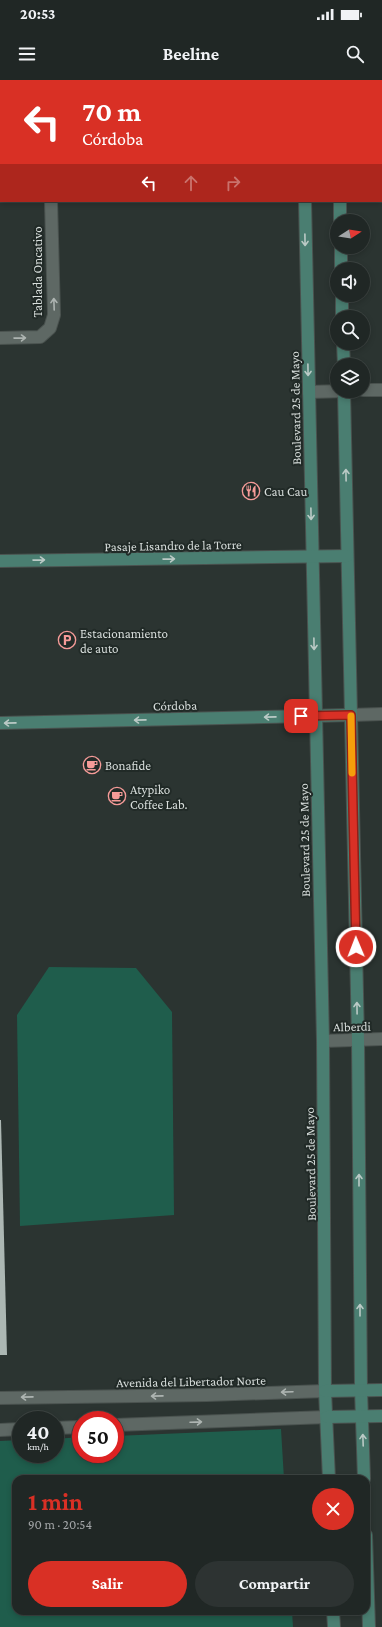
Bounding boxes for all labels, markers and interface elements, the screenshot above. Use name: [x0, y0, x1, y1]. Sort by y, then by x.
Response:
text: 20:53: [20, 6, 55, 22]
icon: menu: [16, 43, 38, 65]
icon: search: [344, 43, 366, 65]
text: Beeline: [163, 44, 219, 64]
icon: left: [16, 96, 68, 148]
text: 70 m: [82, 96, 141, 127]
text: Córdoba: [82, 129, 143, 149]
icon: left: [138, 172, 160, 194]
icon: ahead: [180, 172, 202, 194]
icon: right: [222, 172, 244, 194]
north arrow: [330, 214, 370, 254]
map controls: [330, 214, 370, 398]
street label: Tablada Oncativo: [30, 226, 45, 318]
one-way arrow: [302, 233, 309, 246]
button: sound: [330, 262, 370, 302]
one-way arrow: [50, 298, 58, 311]
button: search: [330, 310, 370, 350]
one-way arrow: [13, 334, 26, 342]
street label: Boulevard 25 de Mayo: [287, 351, 304, 465]
button: layers: [330, 358, 370, 398]
one-way arrow: [305, 363, 312, 376]
one-way arrow: [342, 469, 350, 482]
restaurant icon: Cau Cau: [241, 481, 261, 501]
place label: Cau Cau: [264, 484, 308, 499]
one-way arrow: [307, 507, 315, 520]
street label: Pasaje Lisandro de la Torre: [104, 537, 242, 555]
one-way arrow: [162, 555, 175, 563]
one-way arrow: [32, 556, 45, 564]
place label: Estacionamiento de auto: [80, 626, 168, 656]
parking icon: Estacionamiento de auto: [57, 630, 77, 650]
one-way arrow: [310, 637, 318, 650]
street label: Córdoba: [153, 698, 197, 713]
pin: [284, 699, 318, 733]
icon: arrive: [290, 705, 312, 727]
one-way arrow: [264, 713, 277, 720]
one-way arrow: [134, 716, 147, 724]
one-way arrow: [4, 719, 17, 727]
cafe icon: Bonafide: [82, 755, 102, 775]
place label: Bonafide: [105, 758, 151, 773]
place label: Atypiko Coffee Lab.: [130, 782, 188, 812]
street label: Boulevard 25 de Mayo: [296, 783, 313, 897]
cafe icon: Atypiko Coffee Lab.: [107, 786, 127, 806]
position arrow: [335, 926, 377, 968]
one-way arrow: [353, 1002, 361, 1015]
street label: Alberdi: [333, 1019, 372, 1034]
street label: Boulevard 25 de Mayo: [302, 1107, 319, 1221]
one-way arrow: [355, 1174, 363, 1187]
one-way arrow: [356, 1304, 364, 1317]
street label: Avenida del Libertador Norte: [116, 1373, 266, 1390]
one-way arrow: [281, 1388, 294, 1396]
one-way arrow: [151, 1392, 164, 1400]
one-way arrow: [21, 1393, 34, 1401]
speed limit sign: 50: [72, 1411, 124, 1463]
one-way arrow: [189, 1418, 202, 1426]
text: 40: [27, 1421, 49, 1443]
one-way arrow: [359, 1434, 367, 1447]
text: km/h: [27, 1441, 49, 1452]
text: 1 min: [28, 1488, 83, 1515]
button: close: [312, 1488, 354, 1530]
text: 90 m · 20:54: [28, 1517, 92, 1532]
button: Salir: [28, 1561, 187, 1607]
button: Compartir: [195, 1561, 354, 1607]

